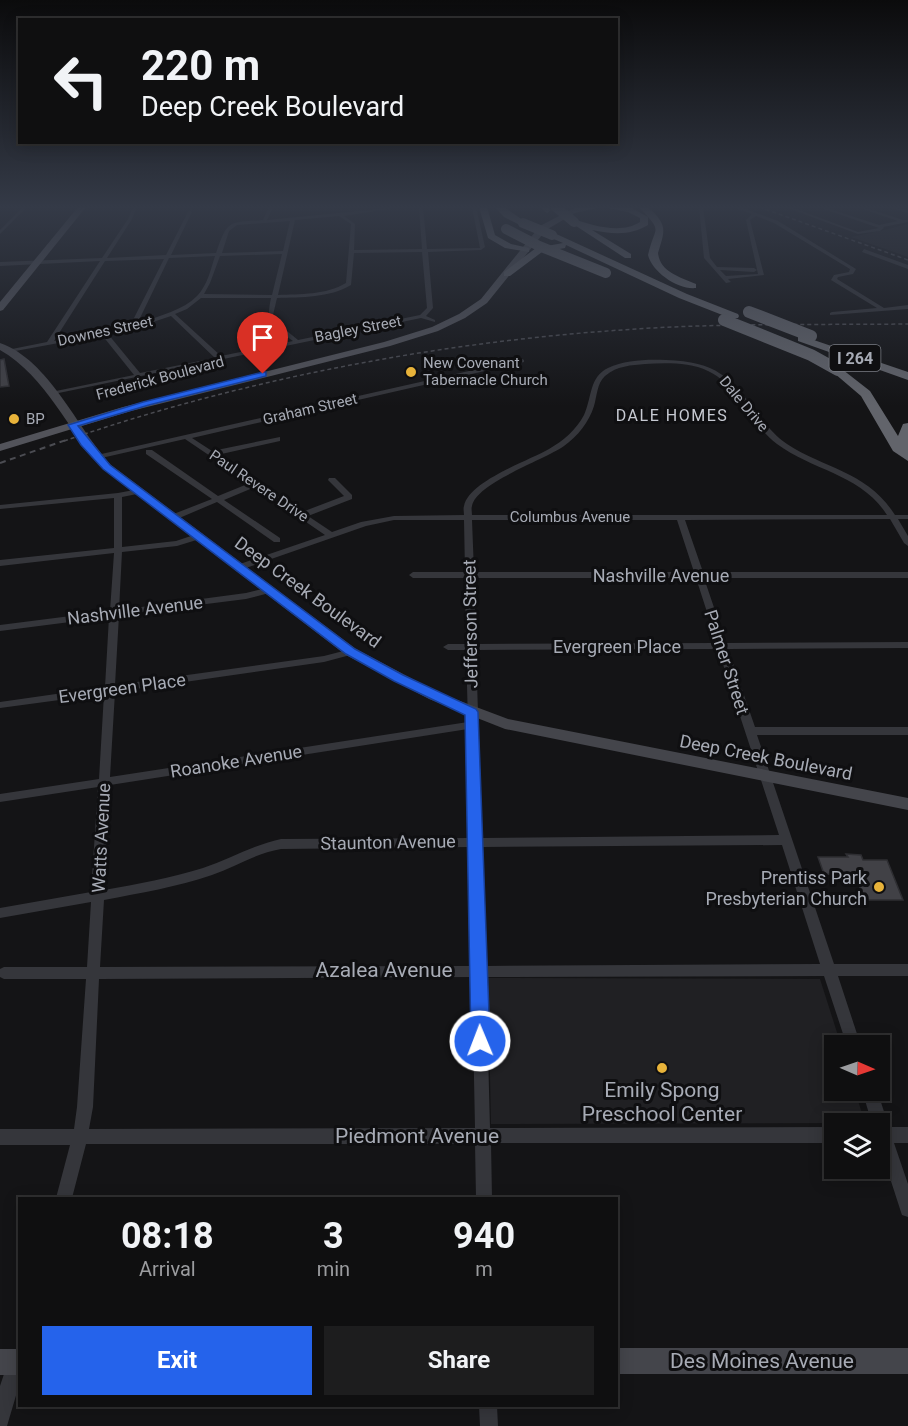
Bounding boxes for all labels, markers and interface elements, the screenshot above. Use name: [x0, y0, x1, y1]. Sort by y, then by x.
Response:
text: 220 m: [141, 41, 260, 90]
icon: left: [42, 42, 120, 120]
text: Deep Creek Boulevard: [141, 91, 404, 123]
street label: Downes Street: [56, 312, 154, 350]
pin: [237, 312, 288, 374]
street label: Bagley Street: [313, 312, 403, 346]
icon: arrive: [246, 321, 279, 354]
road number: I 264: [830, 345, 880, 371]
street label: Frederick Boulevard: [94, 352, 226, 404]
place label: New Covenant Tabernacle Church: [423, 354, 548, 389]
marker: New Covenant Tabernacle Church: [404, 365, 418, 379]
street label: Dale Drive: [716, 373, 772, 435]
street label: Graham Street: [261, 389, 359, 429]
district label: DALE HOMES: [616, 406, 728, 425]
place label: BP: [26, 410, 45, 428]
marker: BP: [7, 412, 21, 426]
street label: Paul Revere Drive: [206, 446, 312, 526]
street label: Columbus Avenue: [510, 508, 630, 526]
street label: Deep Creek Boulevard: [231, 532, 385, 652]
street label: Jefferson Street: [458, 559, 482, 689]
street label: Nashville Avenue: [593, 565, 729, 586]
street label: Nashville Avenue: [66, 591, 204, 629]
street label: Palmer Street: [700, 607, 754, 717]
street label: Evergreen Place: [553, 636, 681, 657]
street label: Evergreen Place: [57, 669, 187, 707]
street label: Deep Creek Boulevard: [678, 730, 854, 784]
street label: Roanoke Avenue: [169, 740, 303, 782]
street label: Watts Avenue: [88, 783, 114, 893]
street label: Staunton Avenue: [320, 830, 456, 854]
place label: Prentiss Park Presbyterian Church: [705, 867, 868, 909]
marker: Prentiss Park Presbyterian Church: [872, 880, 886, 894]
street label: Azalea Avenue: [315, 958, 453, 982]
position arrow: [448, 1009, 512, 1073]
north arrow: [824, 1035, 890, 1101]
map controls: [824, 1035, 890, 1179]
marker: Emily Spong Preschool Center: [655, 1061, 669, 1075]
place label: Emily Spong Preschool Center: [582, 1078, 742, 1126]
button: layers: [824, 1113, 890, 1179]
street label: Piedmont Avenue: [335, 1124, 499, 1148]
text: 08:18: [121, 1215, 214, 1257]
text: 3: [323, 1215, 344, 1257]
text: 940: [453, 1215, 515, 1257]
text: Arrival: [139, 1257, 196, 1281]
text: min: [317, 1257, 350, 1281]
text: m: [475, 1257, 493, 1281]
button: Exit: [42, 1326, 312, 1395]
button: Share: [324, 1326, 594, 1395]
street label: Des Moines Avenue: [670, 1349, 854, 1373]

